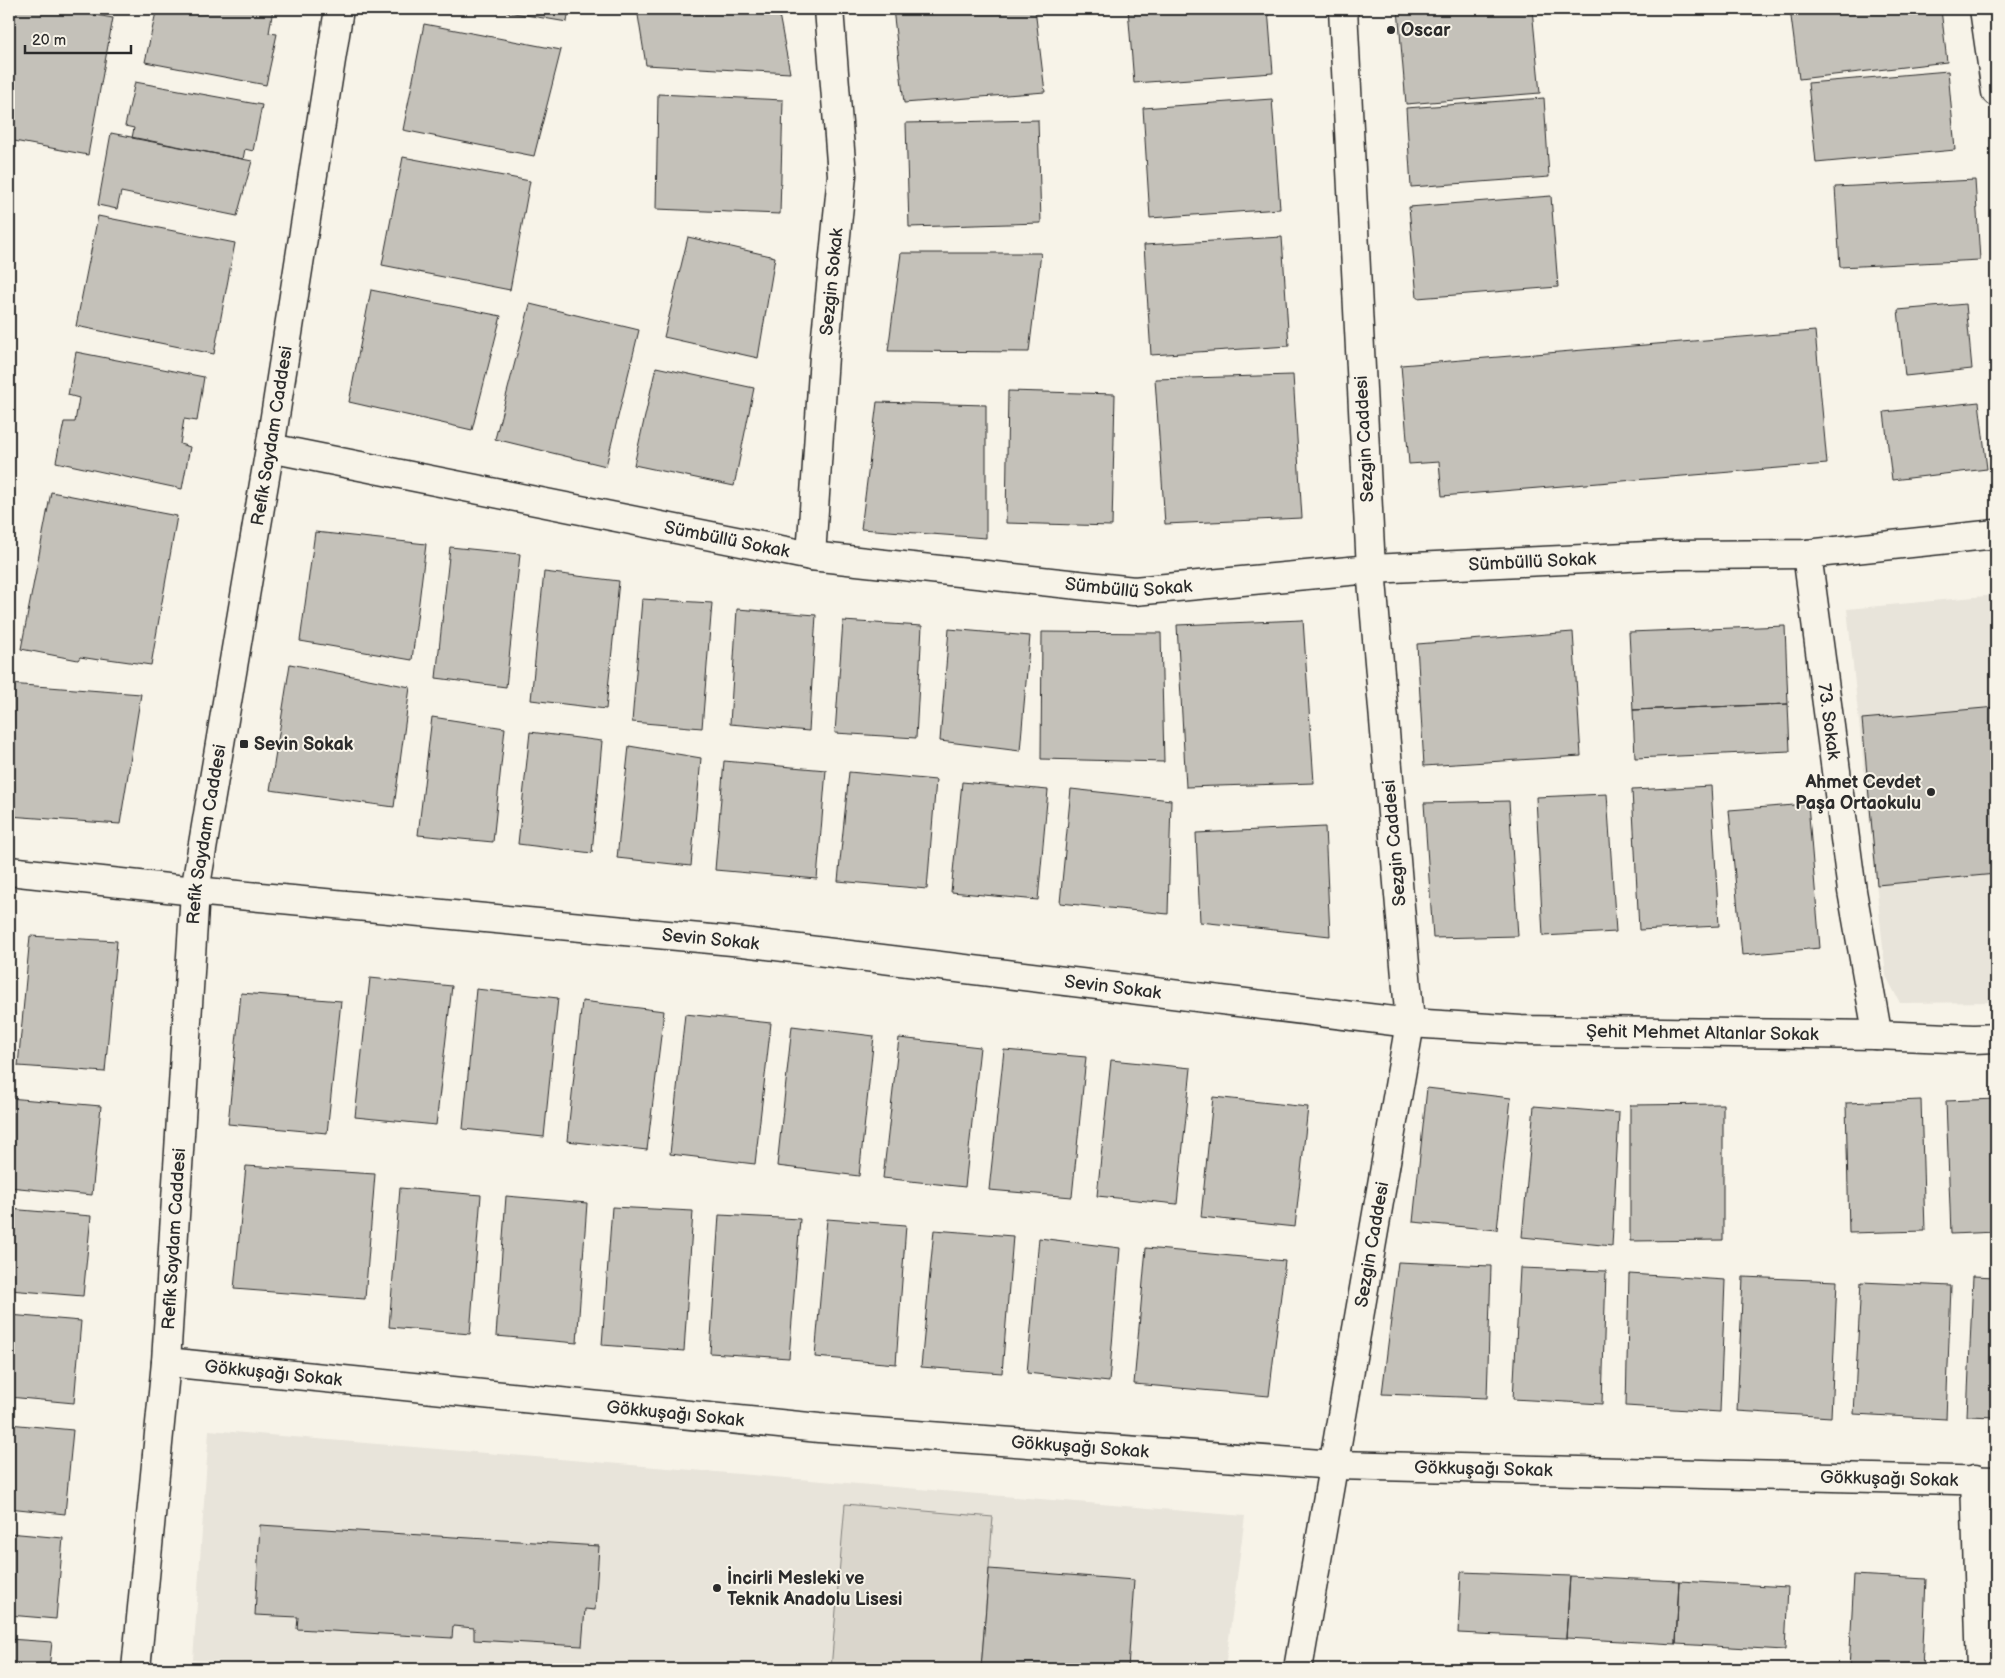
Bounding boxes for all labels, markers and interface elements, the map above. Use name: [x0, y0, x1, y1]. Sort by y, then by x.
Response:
place label: Oscar: [1401, 20, 1451, 41]
scale bar: [25, 22, 131, 54]
marker: Oscar: [1385, 24, 1397, 36]
text: 20 m: [32, 31, 66, 50]
street label: Sezgin Sokak: [816, 227, 848, 337]
street label: Refik Saydam Caddesi: [247, 344, 297, 527]
street label: Sezgin Caddesi: [1351, 375, 1378, 503]
street label: Sümbüllü Sokak: [662, 517, 792, 563]
street label: Sümbüllü Sokak: [1468, 548, 1597, 575]
street label: Sümbüllü Sokak: [1064, 574, 1193, 602]
street label: 73. Sokak: [1813, 682, 1844, 761]
place label: Sevin Sokak: [254, 734, 354, 755]
marker: Sevin Sokak: [238, 738, 250, 750]
street label: Refik Saydam Caddesi: [183, 743, 231, 925]
place label: Ahmet Cevdet Paşa Ortaokulu: [1795, 772, 1921, 814]
street label: Sezgin Caddesi: [1379, 779, 1410, 907]
marker: Ahmet Cevdet Paşa Ortaokulu: [1925, 786, 1937, 798]
street label: Sevin Sokak: [661, 925, 761, 955]
street label: Sevin Sokak: [1063, 971, 1163, 1004]
street label: Şehit Mehmet Altanlar Sokak: [1586, 1021, 1819, 1045]
street label: Refik Saydam Caddesi: [158, 1147, 190, 1330]
street label: Sezgin Caddesi: [1351, 1180, 1393, 1309]
street label: Gökkuşağı Sokak: [204, 1356, 343, 1391]
street label: Gökkuşağı Sokak: [606, 1397, 745, 1431]
street label: Gökkuşağı Sokak: [1010, 1432, 1150, 1463]
street label: Gökkuşağı Sokak: [1414, 1457, 1553, 1481]
street label: Gökkuşağı Sokak: [1820, 1467, 1959, 1491]
place label: İncirli Mesleki ve Teknik Anadolu Lisesi: [727, 1565, 902, 1610]
marker: İncirli Mesleki ve Teknik Anadolu Lisesi: [711, 1582, 723, 1594]

